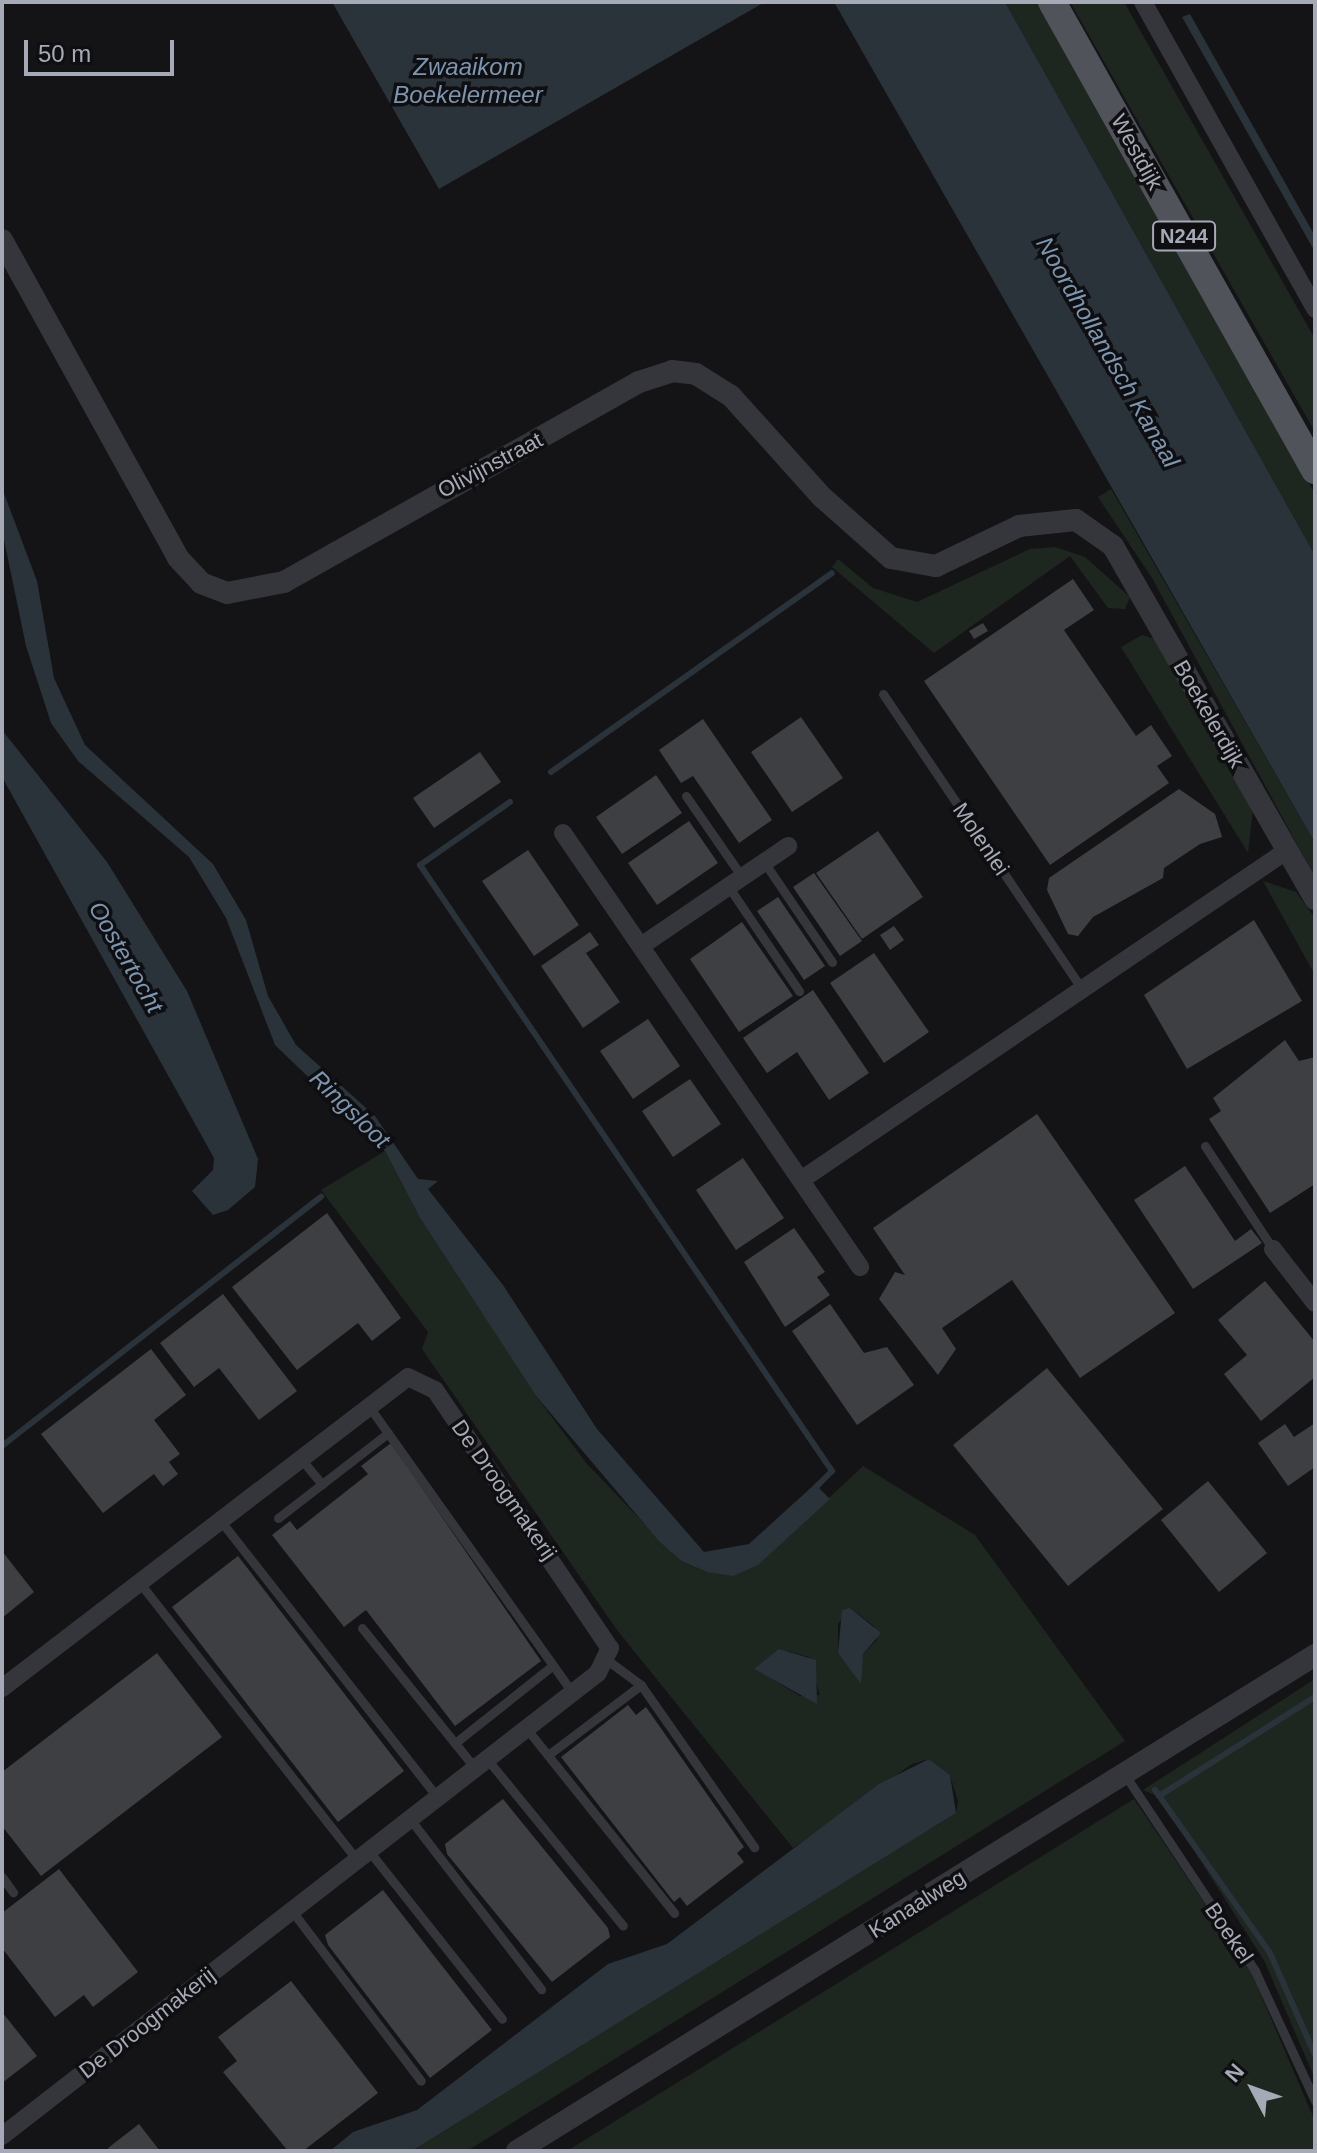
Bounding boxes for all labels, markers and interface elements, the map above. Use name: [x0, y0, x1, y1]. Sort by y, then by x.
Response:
scale bar: [28, 24, 178, 74]
text: 50 m: [38, 40, 91, 67]
water label: Zwaaikom Boekelermeer: [393, 53, 543, 109]
street label: Westdijk: [1105, 109, 1169, 195]
road number: N244: [1152, 220, 1216, 252]
water label: Noordhollandsch Kanaal: [1030, 232, 1186, 472]
street label: Olivijnstraat: [433, 426, 547, 504]
street label: Boekelerdijk: [1168, 656, 1250, 772]
street label: Molenlei: [947, 798, 1015, 880]
water label: Oostertocht: [83, 896, 169, 1018]
water label: Ringsloot: [304, 1064, 396, 1154]
street label: De Droogmakerij: [446, 1415, 562, 1565]
street label: Kanaalweg: [864, 1864, 970, 1944]
street label: Boekel: [1199, 1898, 1259, 1968]
street label: De Droogmakerij: [74, 1962, 220, 2084]
north arrow: [1213, 2049, 1293, 2129]
text: N: [1220, 2059, 1249, 2087]

